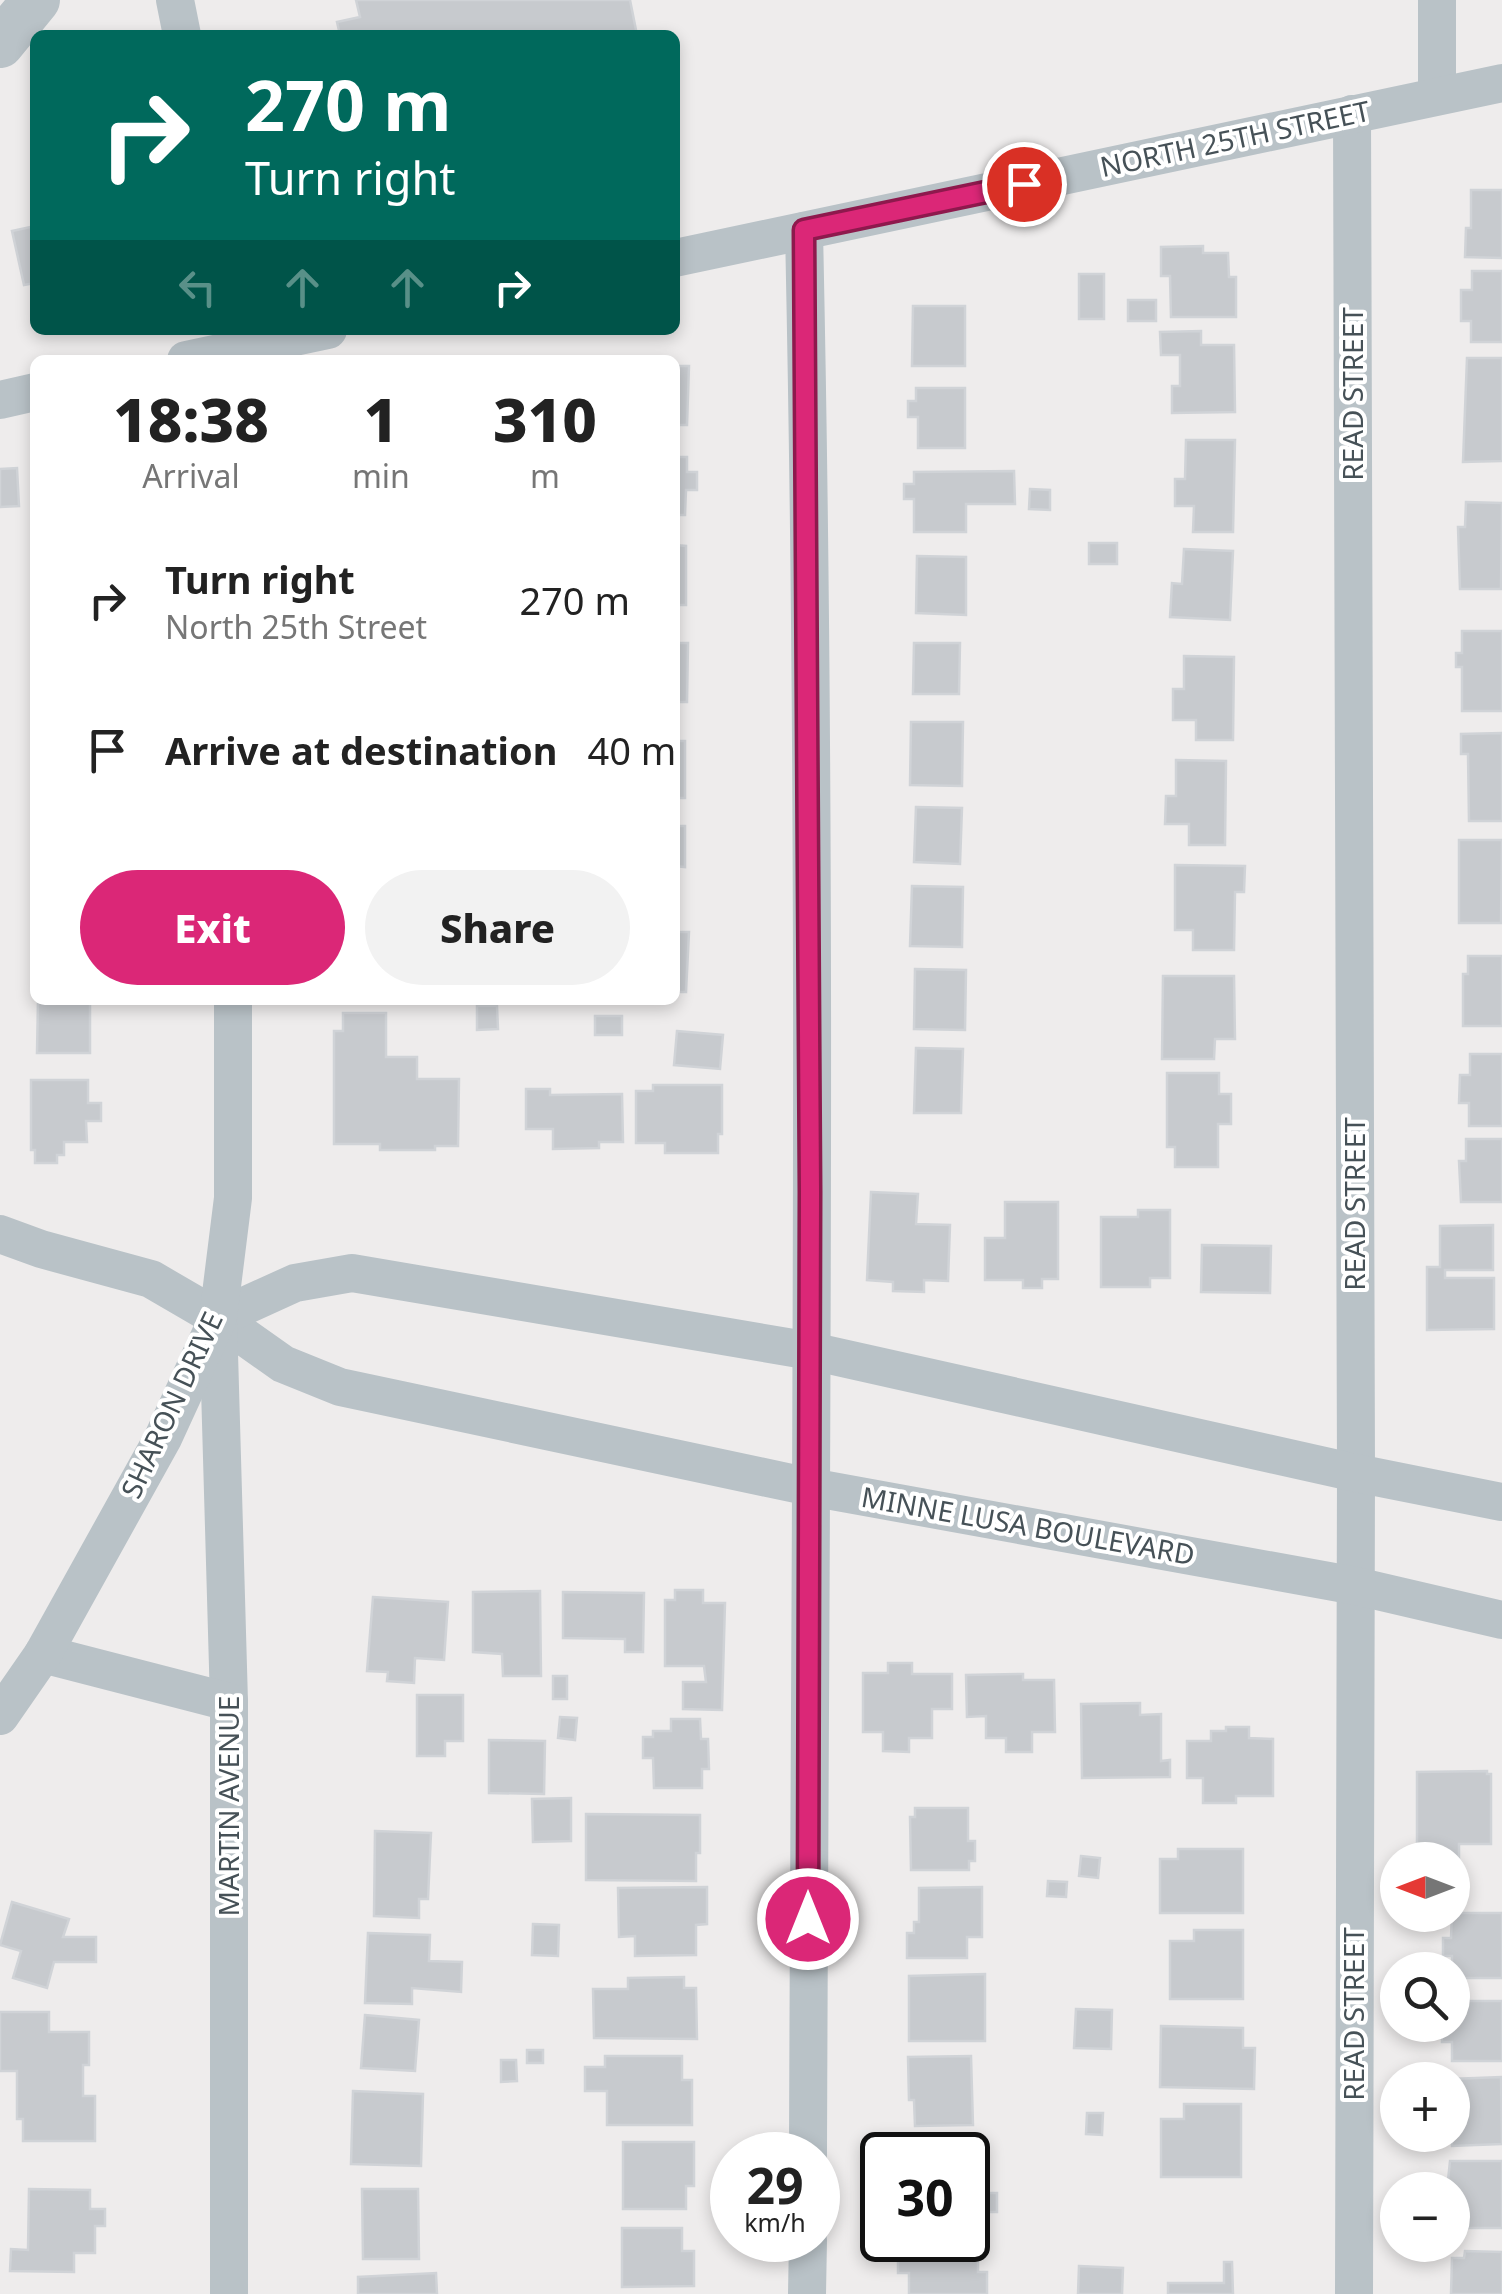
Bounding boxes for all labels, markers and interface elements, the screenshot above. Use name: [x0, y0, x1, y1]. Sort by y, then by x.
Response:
text: 270 m: [245, 56, 452, 152]
icon: right: [80, 70, 210, 200]
street label: NORTH 25TH STREET: [1096, 91, 1374, 185]
pin: [982, 142, 1067, 227]
text: Turn right: [245, 147, 456, 208]
icon: arrive: [997, 157, 1052, 212]
icon: left: [170, 260, 225, 315]
icon: ahead: [275, 260, 330, 315]
icon: ahead: [380, 260, 435, 315]
icon: right: [485, 260, 540, 315]
street label: READ STREET: [1333, 307, 1371, 481]
text: 18:38: [113, 378, 269, 460]
text: 1: [364, 378, 398, 460]
text: 310: [493, 378, 597, 460]
text: Arrival: [142, 454, 240, 497]
text: min: [352, 454, 410, 497]
text: m: [530, 454, 560, 497]
text: Turn right: [165, 553, 355, 605]
icon: right: [80, 573, 135, 628]
text: 270 m: [519, 574, 630, 626]
text: North 25th Street: [165, 605, 427, 648]
icon: arrive: [80, 723, 135, 778]
text: Arrive at destination: [165, 724, 557, 776]
text: 40 m: [587, 724, 676, 776]
button: Exit: [80, 870, 345, 985]
button: Share: [365, 870, 630, 985]
street label: READ STREET: [1335, 1117, 1373, 1291]
street label: SHARON DRIVE: [111, 1305, 231, 1504]
street label: MINNE LUSA BOULEVARD: [858, 1477, 1198, 1573]
street label: MARTIN AVENUE: [209, 1696, 247, 1916]
north arrow: [1380, 1842, 1470, 1932]
map controls: [1380, 1842, 1470, 2262]
position arrow: [756, 1867, 860, 1971]
street label: READ STREET: [1334, 1927, 1372, 2101]
button: search: [1380, 1952, 1470, 2042]
button: +: [1380, 2062, 1470, 2152]
speed limit sign: 30: [860, 2132, 990, 2262]
text: 29: [746, 2151, 804, 2219]
button: −: [1380, 2172, 1470, 2262]
text: km/h: [744, 2205, 806, 2239]

